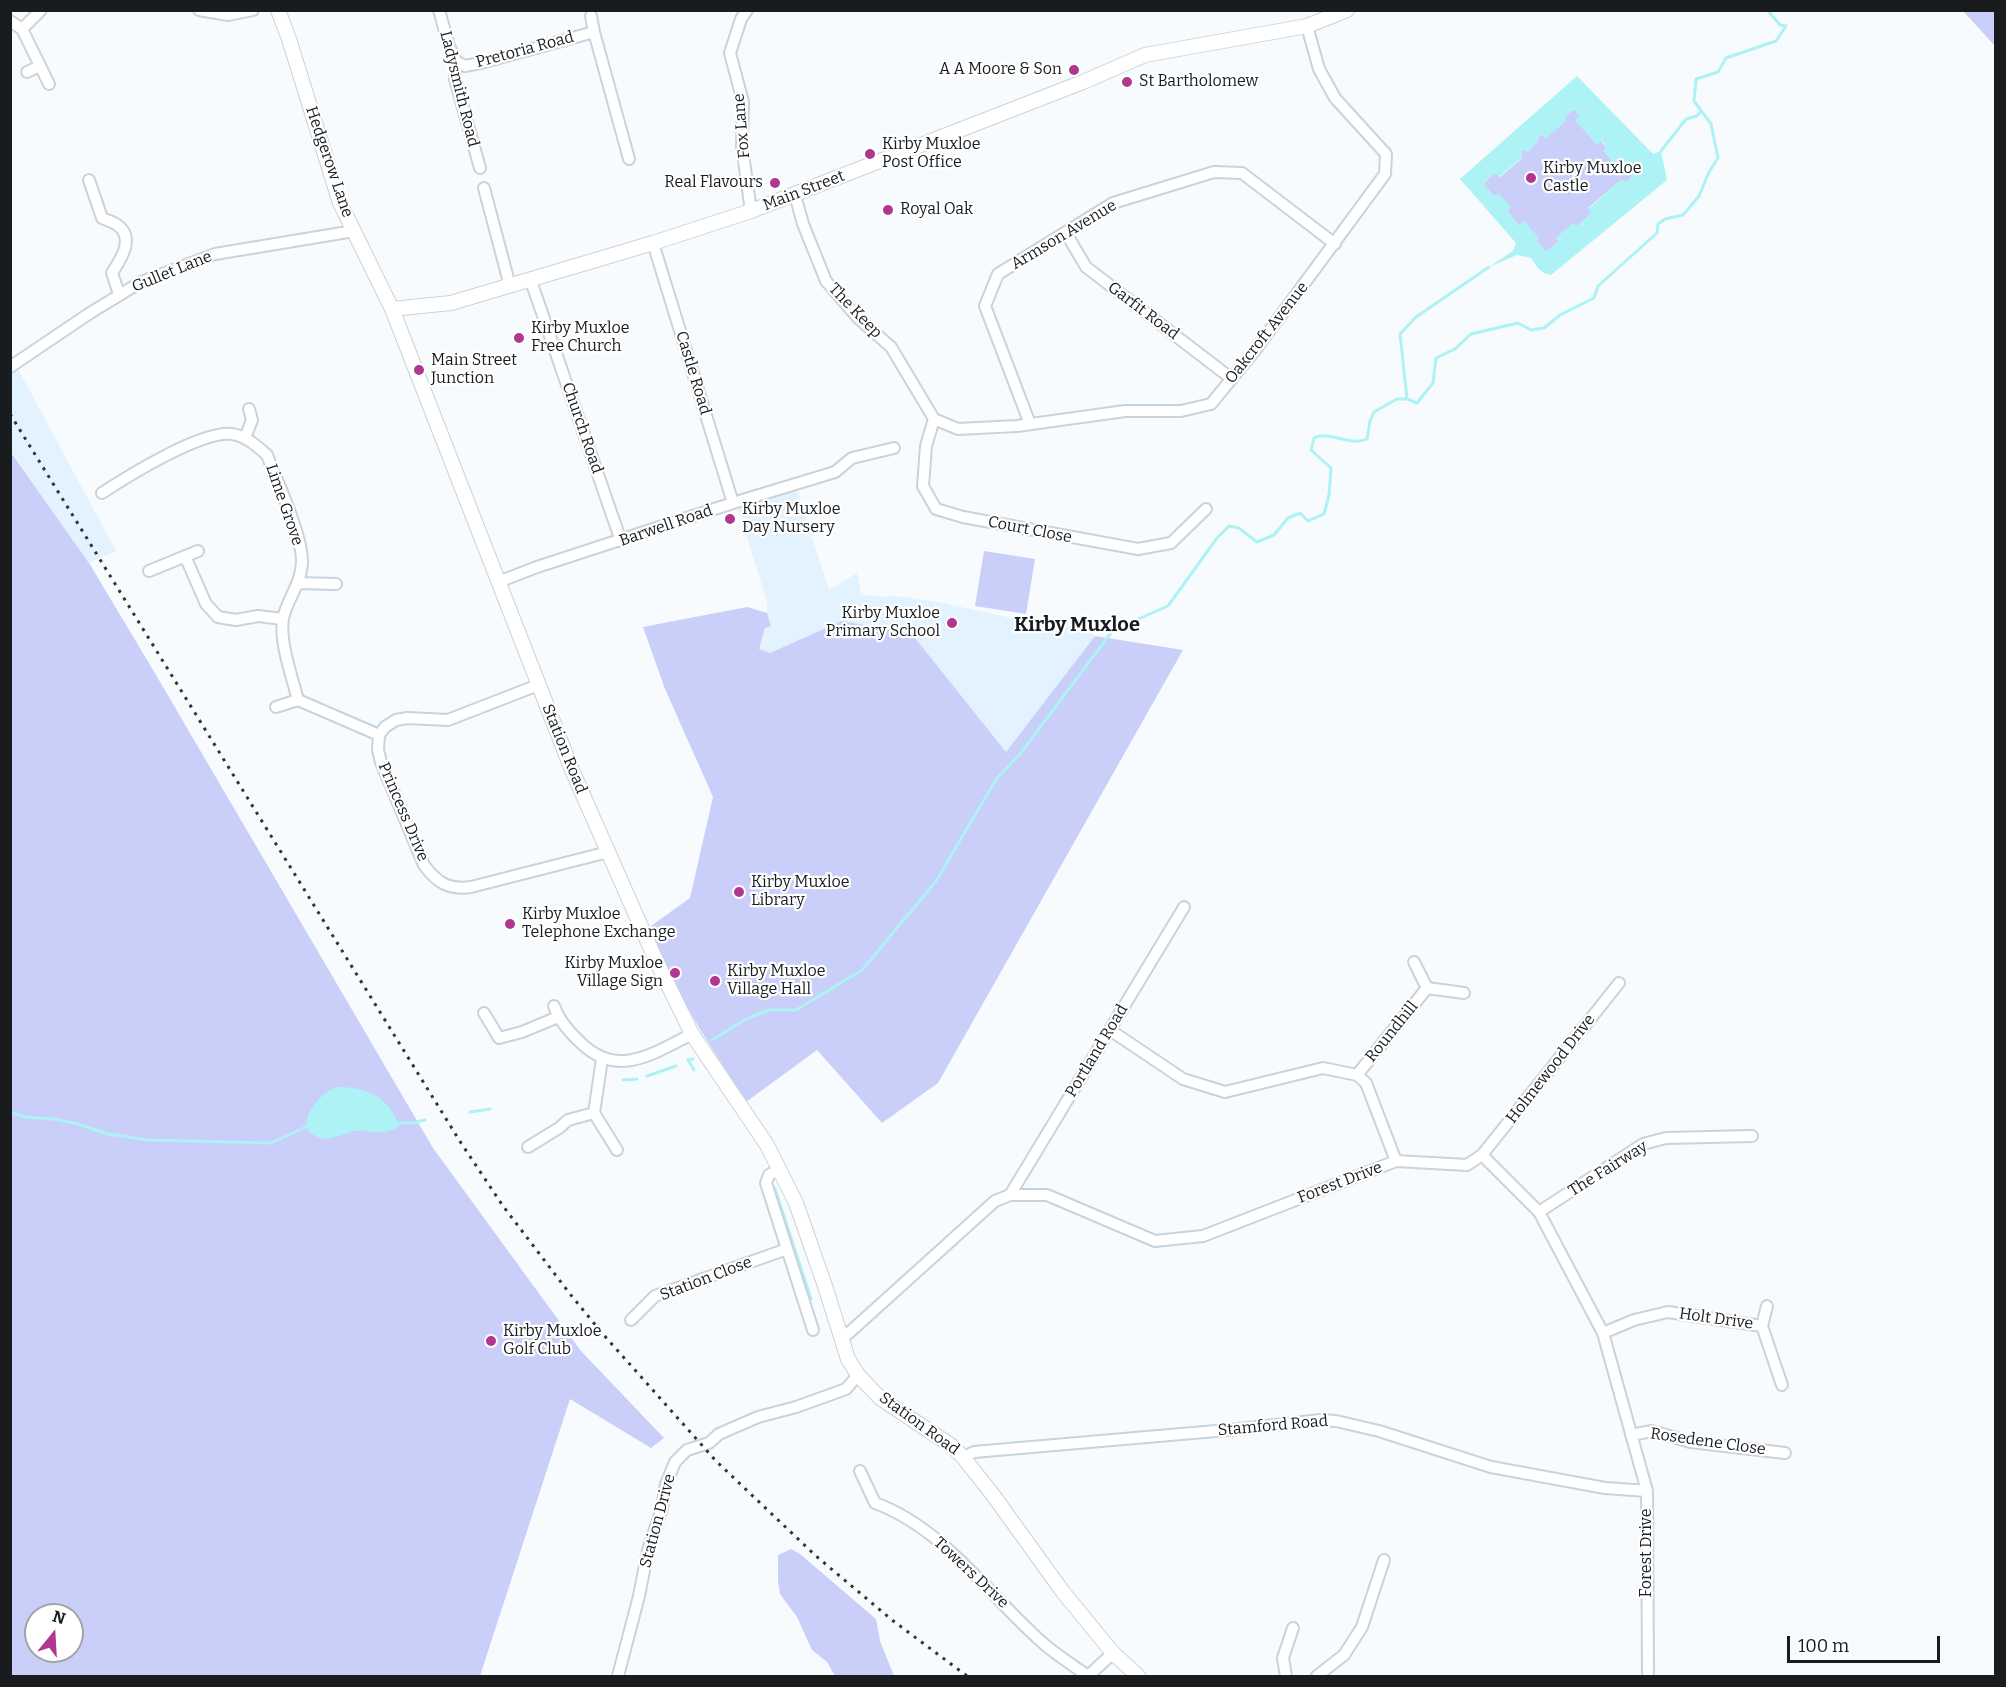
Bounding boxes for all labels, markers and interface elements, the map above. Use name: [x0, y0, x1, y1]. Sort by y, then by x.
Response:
street label: Pretoria Road: [474, 28, 576, 72]
street label: Ladysmith Road: [435, 29, 483, 149]
place label: A A Moore & Son: [939, 60, 1062, 80]
marker: A A Moore & Son: [1067, 63, 1081, 77]
place label: St Bartholomew: [1139, 72, 1258, 92]
marker: St Bartholomew: [1120, 75, 1134, 89]
street label: Fox Lane: [730, 93, 754, 159]
street label: Hedgerow Lane: [301, 104, 357, 220]
place label: Kirby Muxloe Post Office: [882, 135, 980, 173]
marker: Kirby Muxloe Post Office: [863, 147, 877, 161]
place label: Kirby Muxloe Castle: [1543, 159, 1641, 197]
street label: Main Street: [760, 167, 848, 215]
marker: Kirby Muxloe Castle: [1524, 171, 1538, 185]
place label: Real Flavours: [664, 173, 763, 193]
marker: Real Flavours: [768, 176, 782, 190]
street label: Armson Avenue: [1008, 196, 1120, 274]
place label: Royal Oak: [900, 200, 973, 220]
marker: Royal Oak: [881, 203, 895, 217]
street label: Gullet Lane: [129, 247, 215, 297]
street label: Garfit Road: [1104, 278, 1182, 344]
street label: Oakcroft Avenue: [1221, 278, 1313, 388]
street label: The Keep: [824, 280, 886, 342]
place label: Kirby Muxloe Free Church: [531, 319, 629, 357]
street label: Castle Road: [671, 329, 715, 417]
marker: Kirby Muxloe Free Church: [512, 331, 526, 345]
place label: Main Street Junction: [431, 351, 517, 389]
marker: Main Street Junction: [412, 363, 426, 377]
street label: Church Road: [557, 380, 607, 476]
street label: Lime Grove: [261, 462, 307, 548]
place label: Kirby Muxloe Day Nursery: [742, 500, 840, 538]
street label: Barwell Road: [617, 501, 715, 551]
marker: Kirby Muxloe Day Nursery: [723, 512, 737, 526]
street label: Court Close: [986, 512, 1074, 548]
place label: Kirby Muxloe Primary School: [826, 604, 940, 642]
district label: Kirby Muxloe: [1014, 613, 1140, 637]
marker: Kirby Muxloe Primary School: [945, 616, 959, 630]
street label: Station Road: [537, 702, 591, 796]
street label: Princess Drive: [374, 760, 432, 864]
place label: Kirby Muxloe Library: [751, 873, 849, 911]
marker: Kirby Muxloe Library: [732, 885, 746, 899]
place label: Kirby Muxloe Telephone Exchange: [522, 905, 675, 943]
marker: Kirby Muxloe Telephone Exchange: [503, 917, 517, 931]
place label: Kirby Muxloe Village Sign: [565, 954, 663, 992]
place label: Kirby Muxloe Village Hall: [727, 962, 825, 1000]
marker: Kirby Muxloe Village Sign: [668, 966, 682, 980]
marker: Kirby Muxloe Village Hall: [708, 974, 722, 988]
street label: Roundhill: [1362, 998, 1422, 1066]
street label: Portland Road: [1062, 1001, 1132, 1101]
street label: Holmewood Drive: [1502, 1011, 1600, 1127]
street label: The Fairway: [1565, 1137, 1651, 1201]
street label: Forest Drive: [1295, 1158, 1385, 1208]
street label: Station Close: [657, 1253, 755, 1305]
street label: Holt Drive: [1678, 1304, 1754, 1334]
place label: Kirby Muxloe Golf Club: [503, 1322, 601, 1360]
marker: Kirby Muxloe Golf Club: [484, 1334, 498, 1348]
street label: Station Road: [875, 1388, 963, 1460]
street label: Stamford Road: [1217, 1412, 1329, 1440]
street label: Rosedene Close: [1649, 1424, 1767, 1460]
street label: Station Drive: [636, 1472, 680, 1570]
street label: Forest Drive: [1637, 1509, 1657, 1597]
street label: Towers Drive: [929, 1533, 1013, 1613]
north arrow: [24, 1603, 84, 1663]
text: N: [50, 1606, 68, 1628]
scale bar: [1790, 1624, 1943, 1662]
text: 100 m: [1798, 1635, 1849, 1657]

